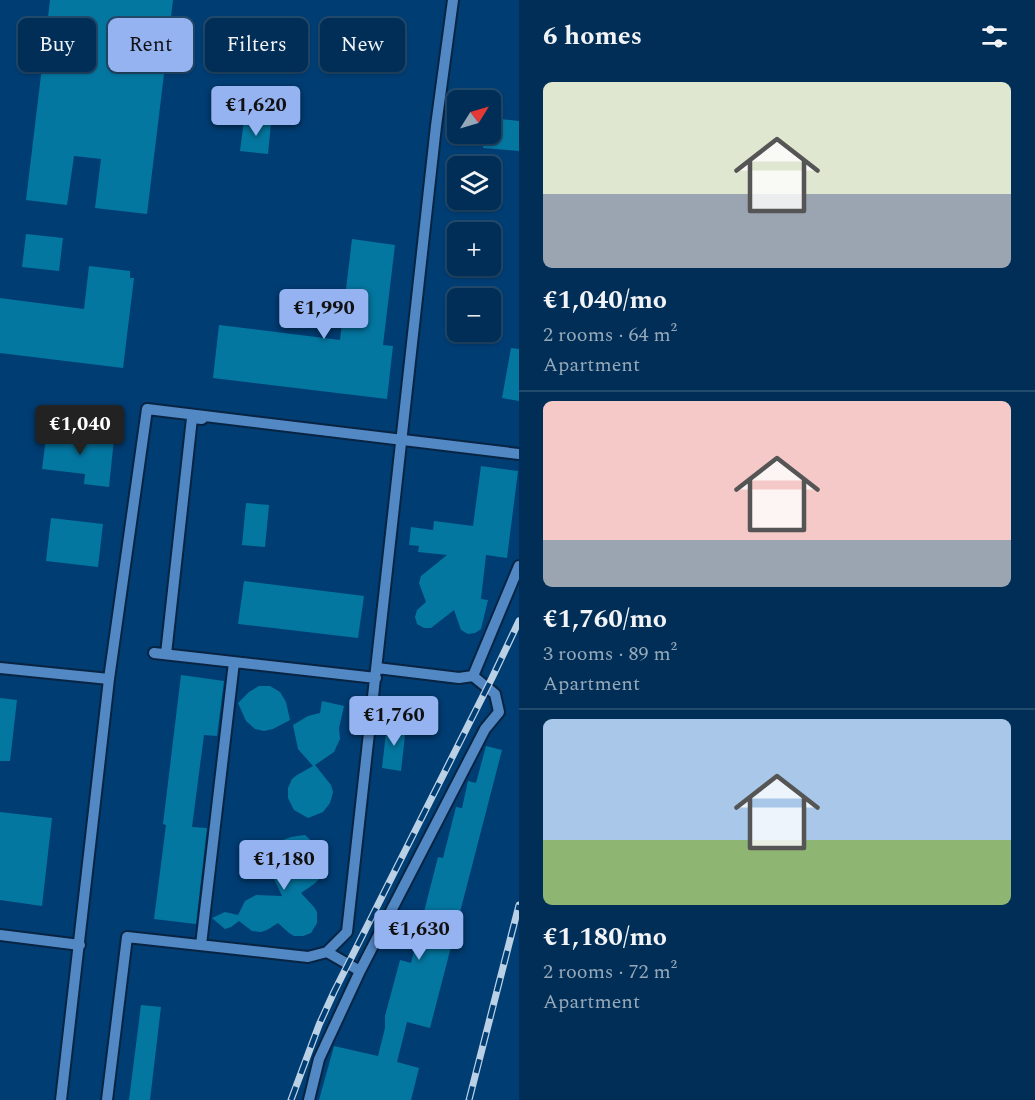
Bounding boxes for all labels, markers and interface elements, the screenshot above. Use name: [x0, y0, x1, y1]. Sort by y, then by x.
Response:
text: 6 homes: [543, 16, 642, 56]
chip: Buy: [18, 18, 96, 72]
chip: Rent: [108, 18, 193, 72]
chip: Filters: [205, 18, 308, 72]
chip: New: [320, 18, 405, 72]
icon: filters: [978, 20, 1011, 53]
pin: €1,620: [207, 86, 305, 137]
text: €1,620: [225, 90, 287, 120]
north arrow: [447, 90, 501, 144]
map controls: [447, 90, 501, 342]
icon: home: [723, 121, 831, 229]
button: layers: [447, 156, 501, 210]
button: +: [447, 222, 501, 276]
text: €1,040/mo: [543, 280, 667, 320]
button: −: [447, 288, 501, 342]
pin: €1,990: [275, 289, 373, 340]
text: €1,990: [293, 293, 355, 323]
text: 2 rooms · 64 m²: [543, 320, 677, 350]
text: Apartment: [543, 350, 640, 380]
pin: €1,040: [31, 405, 129, 456]
text: €1,040: [49, 409, 111, 439]
icon: home: [723, 440, 831, 548]
text: €1,760/mo: [543, 599, 667, 639]
text: 3 rooms · 89 m²: [543, 639, 677, 669]
text: Apartment: [543, 669, 640, 699]
pin: €1,760: [345, 696, 443, 747]
text: €1,760: [363, 700, 425, 730]
icon: home: [723, 758, 831, 866]
pin: €1,180: [235, 840, 333, 891]
text: €1,180: [253, 844, 315, 874]
pin: €1,630: [370, 910, 468, 961]
text: €1,630: [388, 914, 450, 944]
text: €1,180/mo: [543, 917, 667, 957]
text: 2 rooms · 72 m²: [543, 957, 677, 987]
text: Apartment: [543, 987, 640, 1017]

